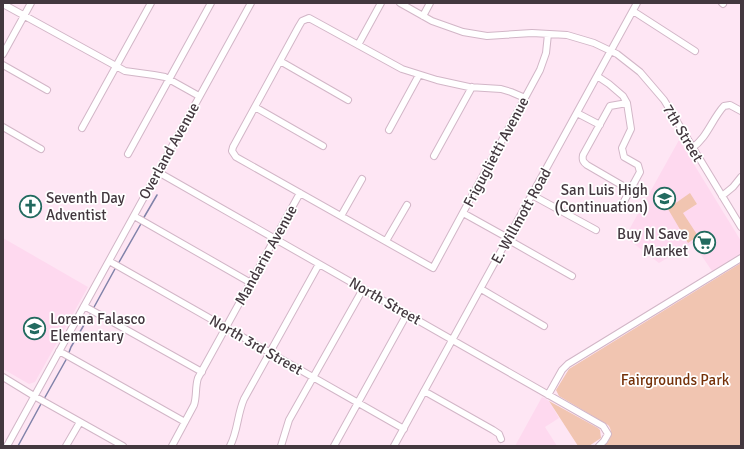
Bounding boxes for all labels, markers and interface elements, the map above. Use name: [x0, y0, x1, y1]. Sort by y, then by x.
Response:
street label: Friguglietti Avenue: [459, 94, 533, 210]
street label: Overland Avenue: [135, 99, 203, 203]
street label: 7th Street: [659, 101, 707, 165]
street label: E. Willmott Road: [487, 165, 555, 267]
place label: San Luis High (Continuation): [554, 181, 648, 216]
school or university icon: San Luis High (Continuation): [651, 186, 677, 212]
place label: Seventh Day Adventist: [46, 189, 125, 224]
church icon: Seventh Day Adventist: [18, 194, 44, 220]
street label: Mandarin Avenue: [231, 202, 301, 308]
place label: Buy N Save Market: [617, 225, 688, 260]
supermarket icon: Buy N Save Market: [691, 230, 717, 256]
street label: North Street: [346, 273, 424, 329]
place label: Lorena Falasco Elementary: [50, 310, 146, 345]
street label: North 3rd Street: [206, 311, 306, 379]
school or university icon: Lorena Falasco Elementary: [21, 315, 47, 341]
park label: Fairgrounds Park: [621, 371, 730, 389]

